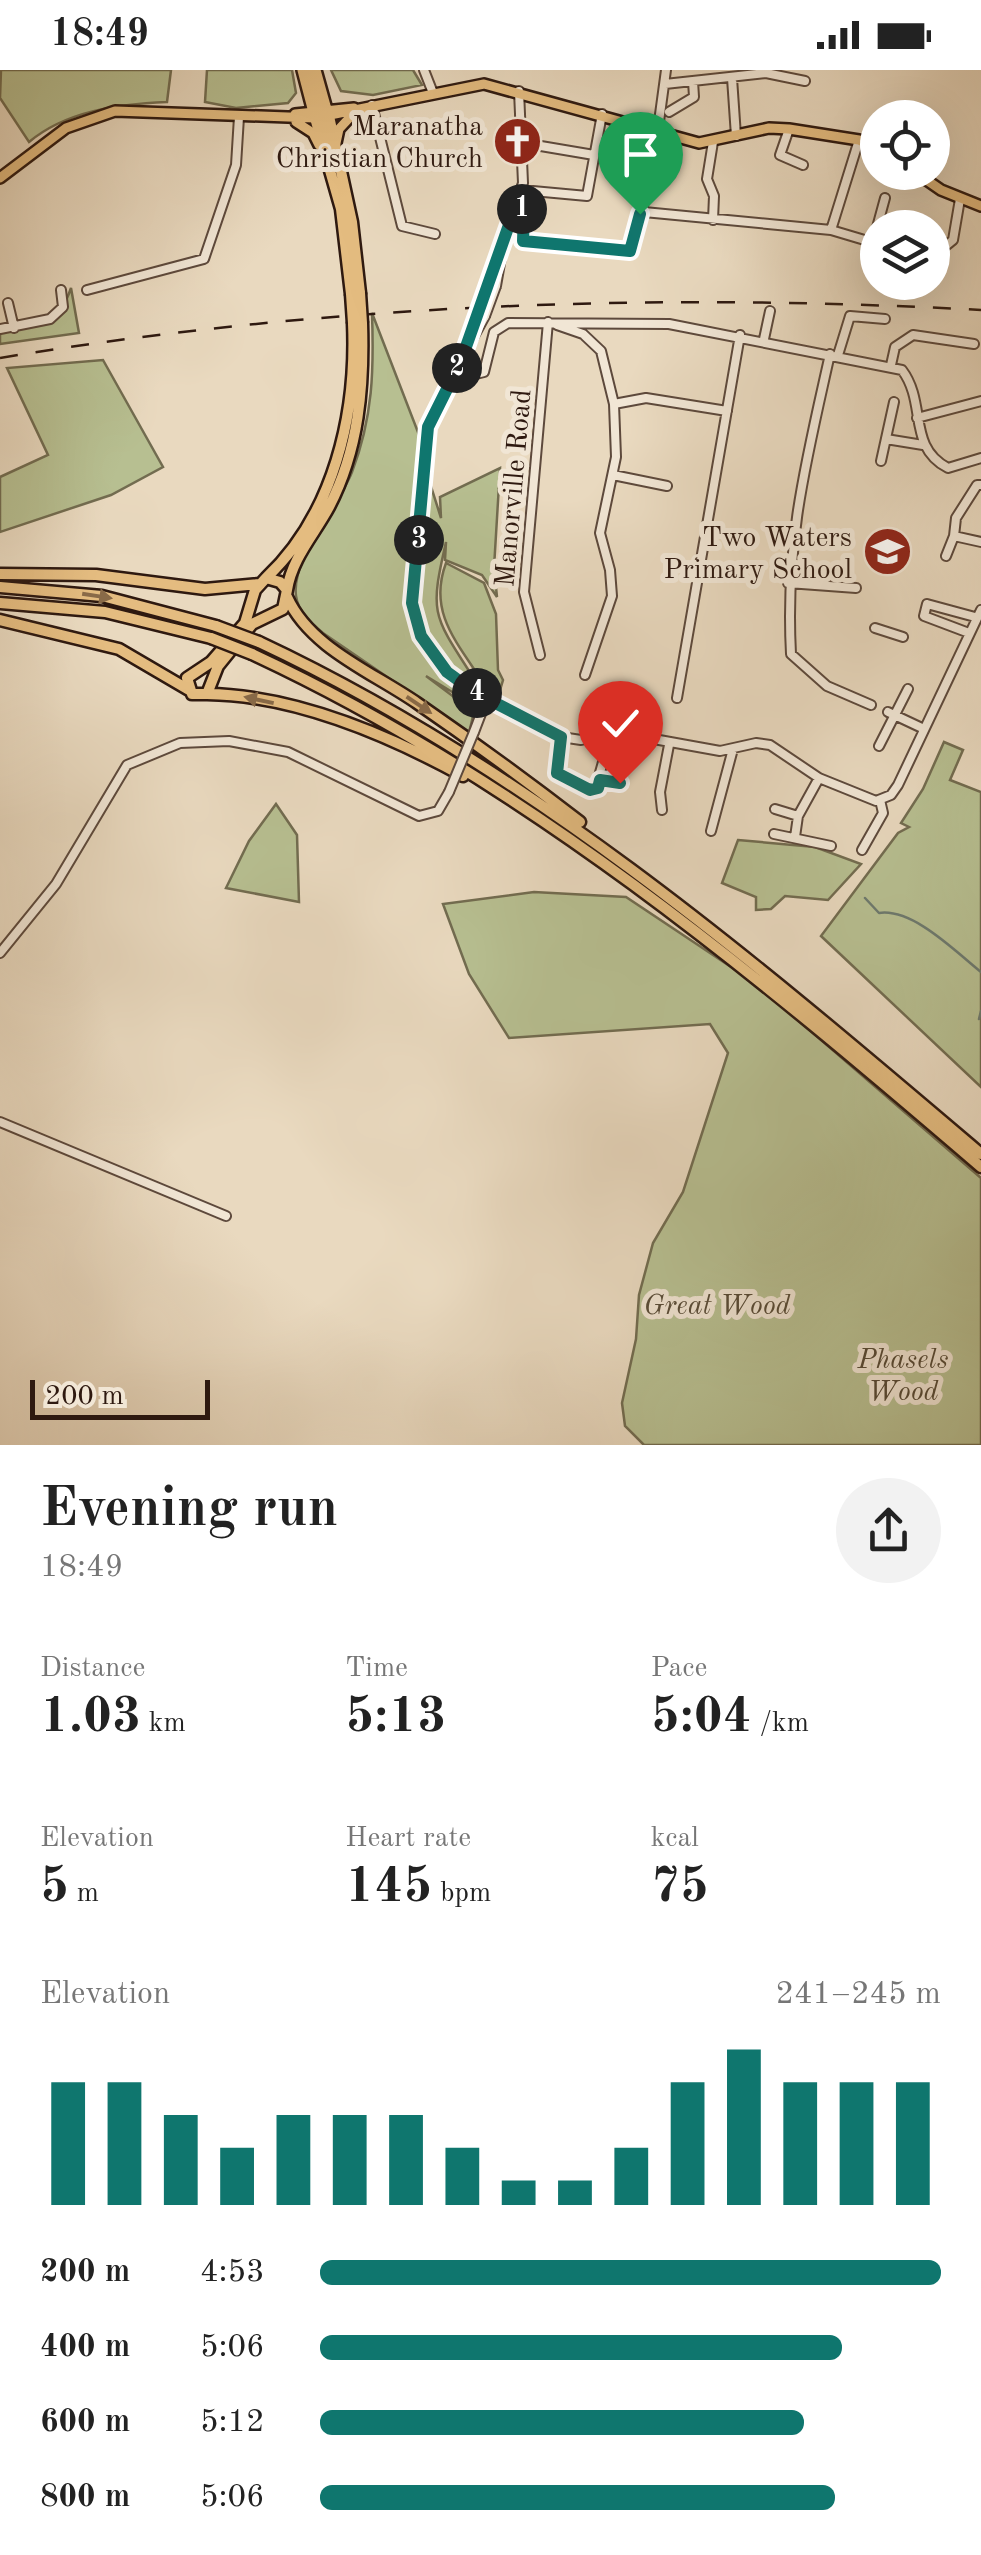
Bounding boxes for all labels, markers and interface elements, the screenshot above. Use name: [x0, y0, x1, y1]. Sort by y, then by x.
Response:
text: 18:49: [50, 16, 149, 54]
map controls: [860, 100, 950, 300]
button: locate: [860, 100, 950, 190]
pin: [598, 112, 683, 215]
place label: Maranatha Christian Church: [276, 114, 483, 174]
church icon: Maranatha Christian Church: [492, 115, 544, 167]
icon: arrive: [613, 127, 668, 182]
pin: 1: [497, 184, 547, 234]
text: 1: [514, 195, 530, 223]
button: layers: [860, 210, 950, 300]
pin: 2: [432, 343, 482, 393]
text: 2: [449, 354, 465, 382]
street label: Manorville Road: [492, 388, 538, 588]
pin: 3: [394, 515, 444, 565]
place label: Two Waters Primary School: [664, 525, 852, 585]
text: 3: [411, 526, 427, 554]
school or university icon: Two Waters Primary School: [861, 526, 913, 578]
one-way arrow: [82, 589, 113, 605]
pin: 4: [452, 668, 502, 718]
text: 4: [469, 679, 485, 707]
pin: [578, 681, 663, 784]
one-way arrow: [243, 691, 274, 707]
one-way arrow: [405, 695, 432, 713]
icon: check: [593, 696, 648, 751]
park label: Great Wood: [644, 1293, 791, 1321]
park label: Phasels Wood: [857, 1347, 949, 1407]
scale bar: [30, 1375, 210, 1420]
text: 200 m: [45, 1383, 124, 1411]
button: share: [836, 1478, 941, 1583]
text: Evening run: [40, 1483, 338, 1538]
text: 18:49: [40, 1552, 123, 1584]
text: Distance: [40, 1655, 145, 1683]
text: Time: [345, 1655, 408, 1683]
text: Pace: [651, 1655, 707, 1683]
text: 1.03: [40, 1693, 141, 1743]
text: 5:13: [345, 1693, 446, 1743]
text: 5:04: [651, 1693, 752, 1743]
text: km: [141, 1710, 186, 1738]
text: /km: [752, 1710, 809, 1738]
text: Elevation: [40, 1825, 154, 1853]
text: Heart rate: [345, 1825, 471, 1853]
text: kcal: [651, 1825, 699, 1853]
text: 5: [40, 1863, 69, 1913]
text: 145: [345, 1863, 432, 1913]
text: 75: [651, 1863, 709, 1913]
text: m: [69, 1880, 99, 1908]
text: bpm: [432, 1880, 491, 1908]
text: Elevation: [40, 1979, 170, 2011]
text: 241–245 m: [775, 1979, 941, 2011]
text: 200 m: [40, 2257, 130, 2289]
text: 4:53: [200, 2257, 265, 2289]
text: 400 m: [40, 2332, 130, 2364]
text: 5:06: [200, 2332, 265, 2364]
text: 600 m: [40, 2407, 130, 2439]
text: 5:12: [200, 2407, 265, 2439]
text: 800 m: [40, 2482, 130, 2514]
text: 5:06: [200, 2482, 265, 2514]

